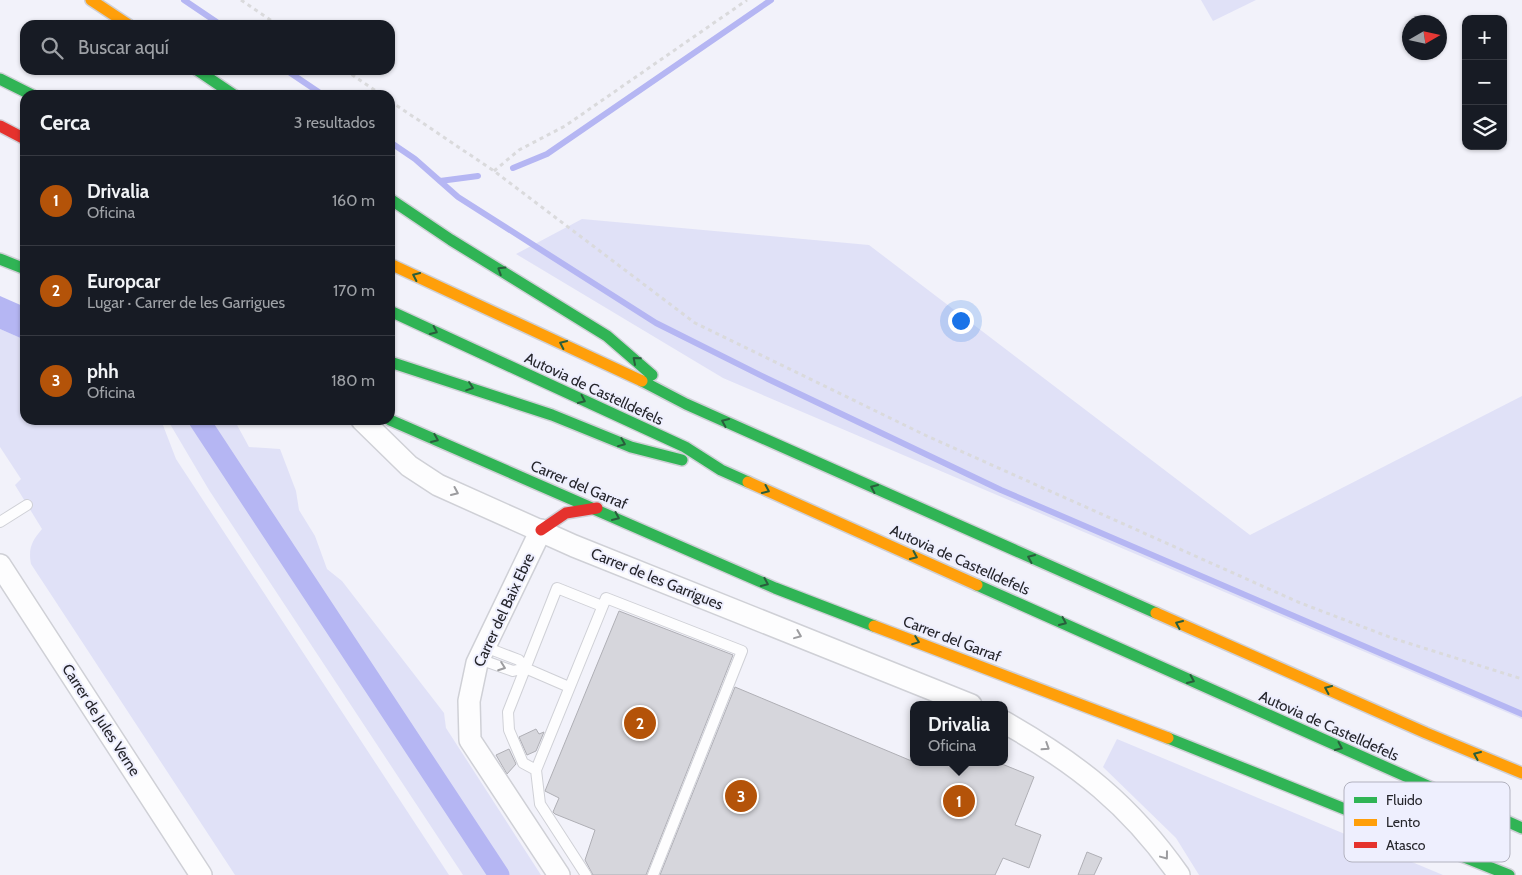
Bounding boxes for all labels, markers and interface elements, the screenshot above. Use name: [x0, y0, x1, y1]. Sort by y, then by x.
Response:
north arrow: [1402, 15, 1447, 60]
map controls: [1462, 15, 1507, 150]
button: +: [1462, 15, 1507, 60]
search box: [20, 20, 395, 75]
icon: search: [38, 34, 66, 62]
text: Buscar aquí: [78, 36, 169, 59]
button: −: [1462, 60, 1507, 105]
button: layers: [1462, 105, 1507, 150]
text: Cerca: [40, 110, 90, 135]
text: 3 resultados: [294, 113, 375, 132]
text: Drivalia: [87, 180, 149, 203]
text: 1: [53, 191, 59, 210]
text: 160 m: [332, 191, 375, 210]
text: Oficina: [87, 203, 135, 222]
one-way arrow: [497, 267, 506, 277]
text: Europcar: [87, 270, 160, 293]
one-way arrow: [412, 271, 421, 282]
text: 2: [52, 281, 60, 300]
text: 170 m: [333, 281, 375, 300]
text: Lugar · Carrer de les Garrigues: [87, 293, 285, 312]
your location: [948, 308, 974, 334]
one-way arrow: [429, 325, 438, 336]
one-way arrow: [559, 340, 568, 350]
street label: Autovia de Castelldefels: [522, 349, 666, 429]
one-way arrow: [632, 357, 641, 366]
text: phh: [87, 360, 119, 383]
text: 3: [52, 371, 60, 390]
text: 180 m: [331, 371, 375, 390]
one-way arrow: [465, 381, 474, 391]
text: Oficina: [87, 383, 135, 402]
one-way arrow: [577, 393, 586, 404]
one-way arrow: [721, 417, 730, 428]
one-way arrow: [430, 433, 439, 444]
one-way arrow: [617, 437, 626, 448]
street label: Carrer del Garraf: [528, 457, 630, 513]
one-way arrow: [870, 483, 879, 494]
one-way arrow: [761, 484, 770, 494]
one-way arrow: [450, 486, 459, 497]
one-way arrow: [611, 510, 620, 521]
street label: Autovia de Castelldefels: [887, 521, 1033, 599]
street label: Carrer de les Garrigues: [588, 544, 726, 614]
street label: Carrer del Baix Ebre: [470, 550, 538, 670]
one-way arrow: [909, 550, 918, 561]
one-way arrow: [1027, 553, 1036, 564]
one-way arrow: [760, 577, 769, 587]
street label: Carrer del Garraf: [901, 612, 1003, 666]
one-way arrow: [1058, 616, 1067, 627]
one-way arrow: [1175, 619, 1184, 630]
one-way arrow: [794, 630, 802, 640]
one-way arrow: [912, 636, 920, 646]
street label: Carrer de Jules Verne: [58, 661, 144, 780]
one-way arrow: [497, 661, 505, 671]
one-way arrow: [1186, 674, 1195, 685]
one-way arrow: [1324, 685, 1333, 696]
street label: Autovia de Castelldefels: [1256, 687, 1402, 765]
popup: [910, 701, 1008, 766]
pin: 2: [624, 704, 656, 742]
text: Drivalia: [928, 713, 990, 736]
text: Oficina: [928, 736, 976, 755]
one-way arrow: [1040, 741, 1049, 750]
one-way arrow: [1334, 741, 1343, 752]
one-way arrow: [1473, 750, 1482, 761]
pin: 3: [725, 777, 757, 815]
pin: 1: [943, 782, 975, 820]
legend: [1344, 782, 1510, 862]
text: Fluido: [1386, 791, 1423, 809]
text: Lento: [1386, 813, 1420, 831]
text: Atasco: [1386, 836, 1426, 854]
one-way arrow: [1160, 850, 1168, 859]

